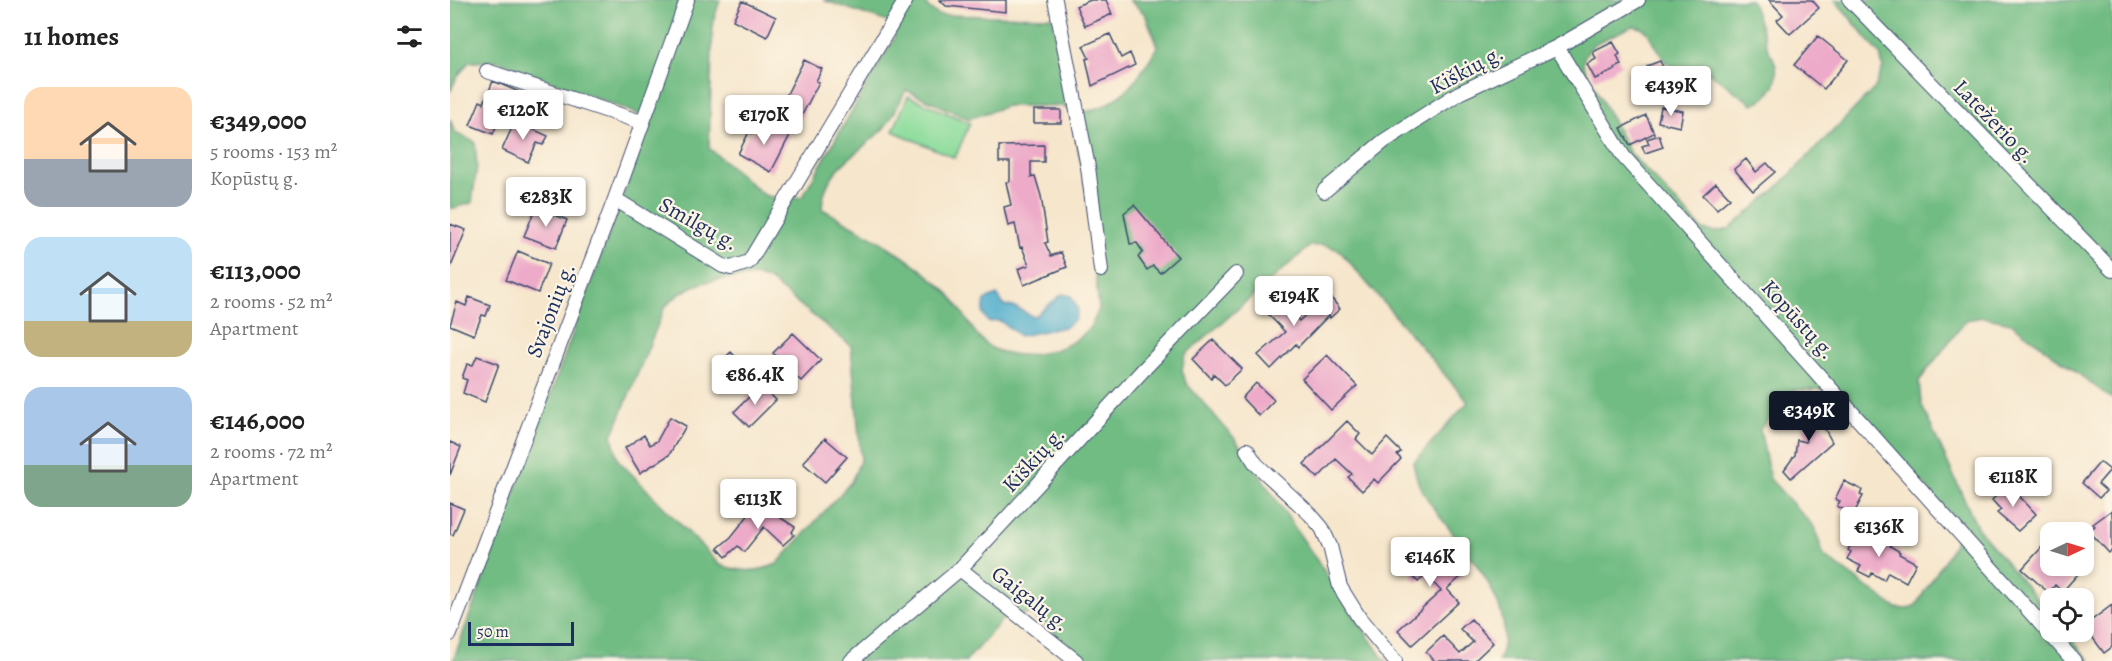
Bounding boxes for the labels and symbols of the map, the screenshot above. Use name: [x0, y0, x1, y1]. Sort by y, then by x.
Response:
street label: Kiškių g.: [1424, 38, 1509, 102]
pin: €439K: [1629, 66, 1713, 117]
street label: Latežerio g.: [1947, 73, 2042, 170]
pin: €120K: [481, 90, 565, 141]
pin: €170K: [722, 95, 806, 146]
pin: €283K: [504, 177, 588, 228]
street label: Smilgų g.: [653, 190, 744, 258]
street label: Svajonių g.: [519, 258, 583, 362]
street label: Kopūstų g.: [1754, 273, 1842, 366]
pin: €194K: [1252, 276, 1336, 327]
pin: €86.4K: [706, 355, 804, 406]
pin: €349K: [1767, 391, 1851, 442]
street label: Kiškių g.: [995, 420, 1072, 499]
pin: €118K: [1971, 457, 2055, 508]
pin: €113K: [716, 479, 800, 530]
pin: €136K: [1837, 507, 1921, 558]
north arrow: [2040, 522, 2094, 576]
pin: €146K: [1388, 537, 1472, 588]
street label: Gaigalų g.: [985, 559, 1076, 639]
scale bar: [468, 619, 574, 646]

